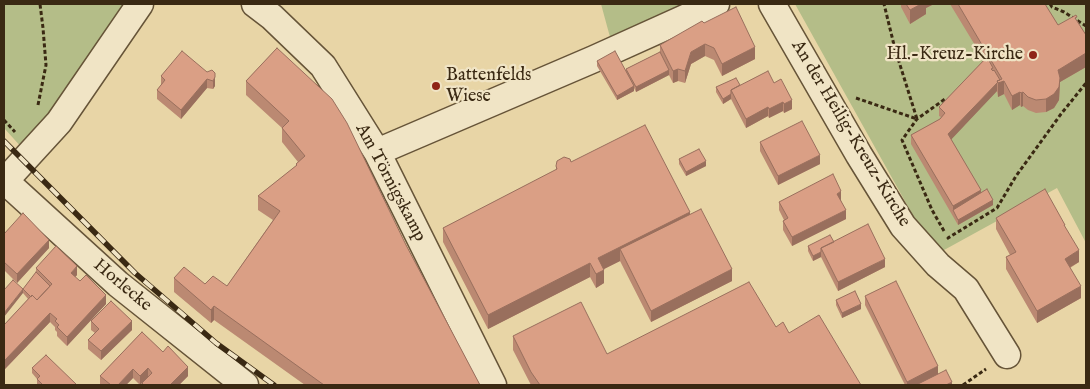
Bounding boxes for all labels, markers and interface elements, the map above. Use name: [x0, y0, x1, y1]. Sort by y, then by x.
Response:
street label: An der Heilig-Kreuz-Kirche: [786, 37, 914, 231]
place label: Hl.-Kreuz-Kirche: [887, 44, 1023, 66]
marker: Hl.-Kreuz-Kirche: [1027, 49, 1039, 61]
place label: Battenfelds Wiese: [446, 65, 531, 108]
marker: Battenfelds Wiese: [430, 80, 442, 92]
street label: Am Törnigskamp: [350, 120, 430, 246]
street label: Horlecke: [88, 255, 156, 317]

